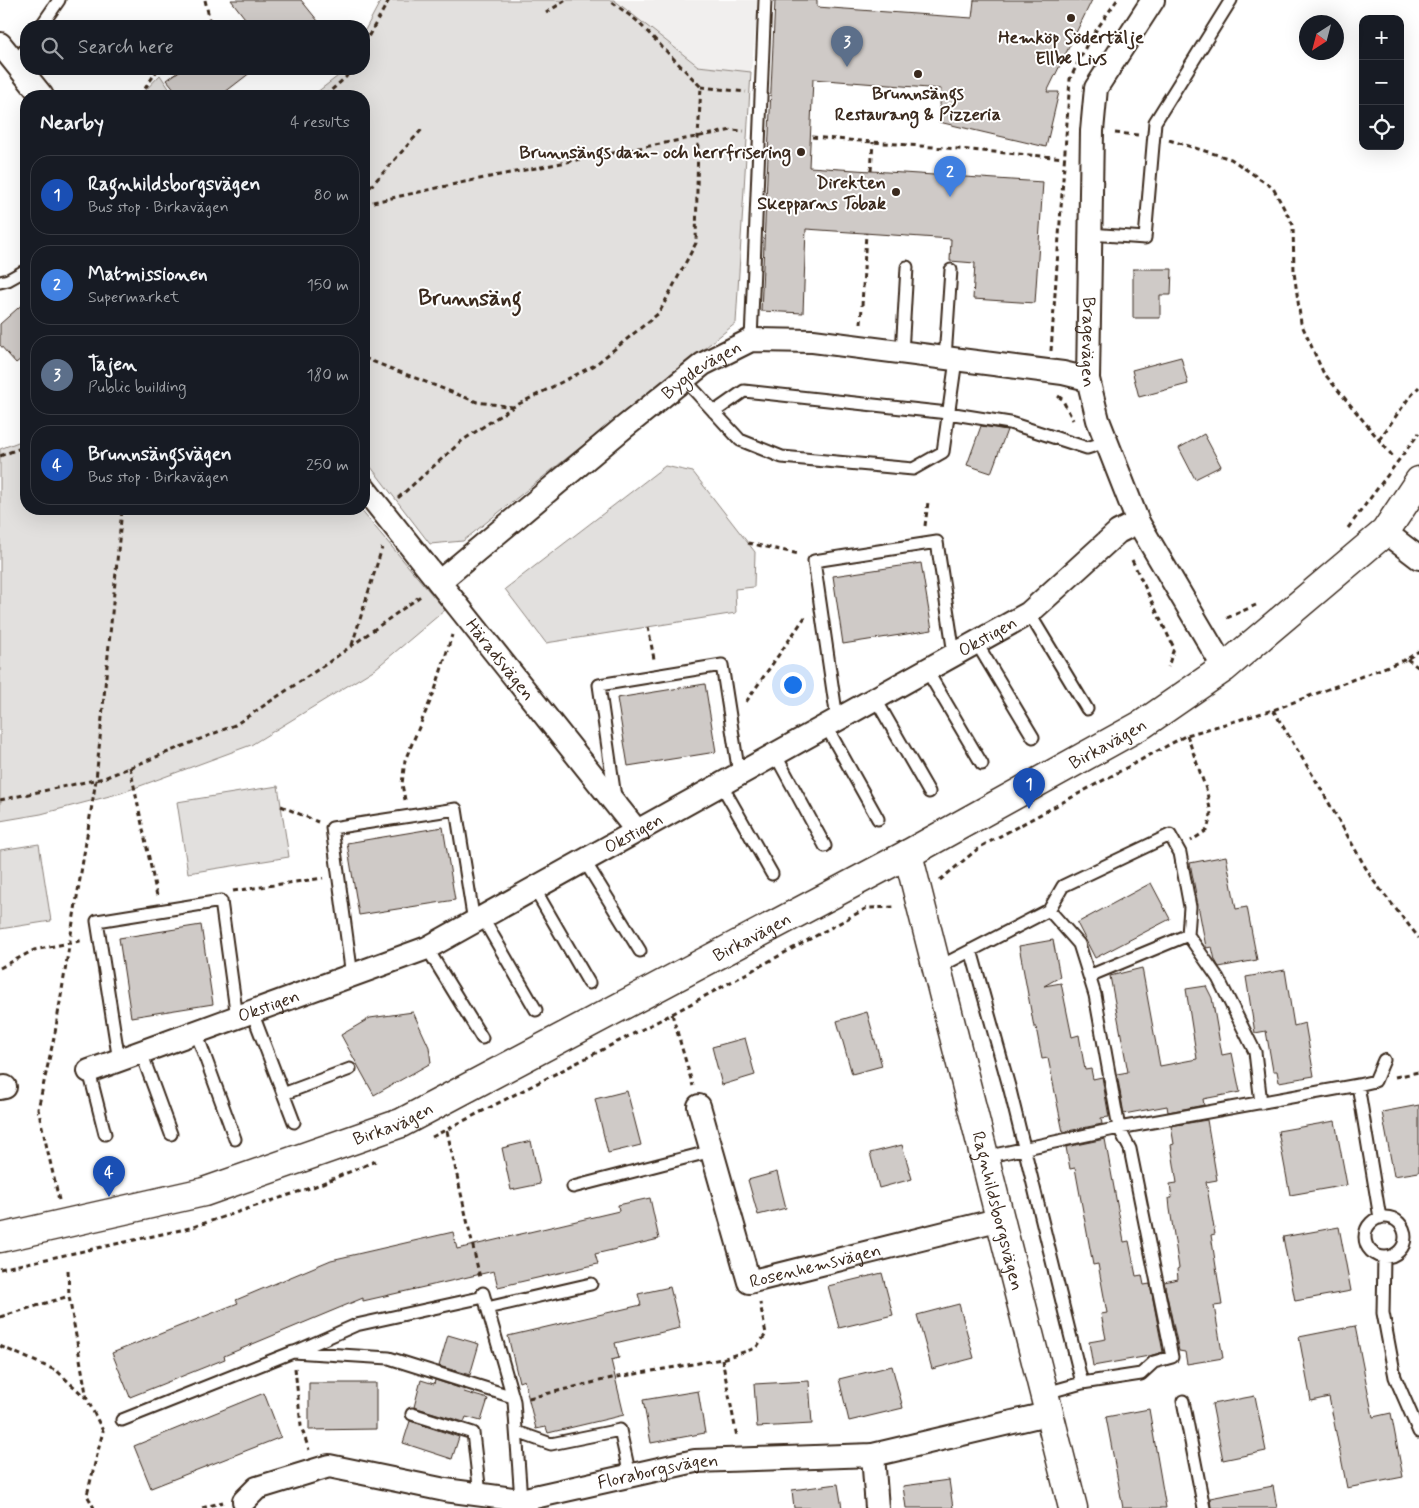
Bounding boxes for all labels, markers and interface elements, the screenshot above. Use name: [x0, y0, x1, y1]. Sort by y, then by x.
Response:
marker: Hemköp Södertälje Ellbe Livs: [1065, 12, 1077, 24]
north arrow: [1299, 15, 1344, 60]
map controls: [1359, 15, 1404, 150]
button: +: [1359, 15, 1404, 60]
search box: [20, 20, 370, 75]
pin: 3: [831, 26, 863, 67]
place label: Hemköp Södertälje Ellbe Livs: [998, 26, 1144, 71]
icon: search: [38, 34, 66, 62]
text: Search here: [78, 35, 174, 60]
button: −: [1359, 60, 1404, 105]
marker: Brunnsängs Restaurang & Pizzeria: [912, 68, 924, 80]
place label: Brunnsängs Restaurang & Pizzeria: [835, 82, 1001, 129]
button: locate: [1359, 105, 1404, 150]
text: Nearby: [40, 109, 104, 137]
text: 4 results: [290, 112, 350, 133]
place label: Brunnsängs dam- och herrfrisering: [519, 141, 791, 167]
marker: Brunnsängs dam- och herrfrisering: [795, 146, 807, 158]
pin: 2: [934, 156, 966, 197]
place label: Direkten Skepparns Tobak: [757, 171, 886, 216]
text: Ragnhildsborgsvägen: [88, 172, 260, 197]
text: 1: [53, 185, 61, 206]
text: 80 m: [314, 185, 349, 206]
marker: Direkten Skepparns Tobak: [890, 186, 902, 198]
text: Bus stop · Birkavägen: [88, 197, 229, 218]
text: Matmissionen: [88, 262, 208, 287]
text: 2: [53, 275, 61, 296]
text: 150 m: [307, 275, 349, 296]
district label: Brunnsäng: [418, 285, 522, 317]
text: Supermarket: [88, 287, 179, 308]
street label: Bragevägen: [1075, 297, 1101, 390]
street label: Bygdevägen: [657, 336, 746, 406]
text: Tajen: [88, 352, 137, 377]
text: 3: [53, 365, 61, 386]
text: 180 m: [306, 365, 349, 386]
text: Public building: [88, 377, 187, 398]
text: Brunnsängsvägen: [88, 442, 232, 467]
text: 4: [52, 455, 62, 476]
text: 250 m: [306, 455, 349, 476]
text: Bus stop · Birkavägen: [88, 467, 229, 488]
street label: Okstigen: [954, 611, 1022, 663]
street label: Häradsvägen: [460, 614, 540, 706]
your location: [780, 672, 806, 698]
street label: Birkavägen: [1065, 713, 1151, 776]
pin: 1: [1013, 768, 1045, 809]
street label: Okstigen: [600, 808, 668, 860]
street label: Birkavägen: [709, 907, 796, 968]
street label: Okstigen: [235, 984, 303, 1029]
street label: Birkavägen: [350, 1097, 438, 1152]
street label: Ragnhildsborgsvägen: [965, 1129, 1029, 1293]
pin: 4: [93, 1156, 125, 1197]
street label: Rosenhemsvägen: [747, 1239, 883, 1294]
street label: Floraborgsvägen: [595, 1449, 719, 1496]

